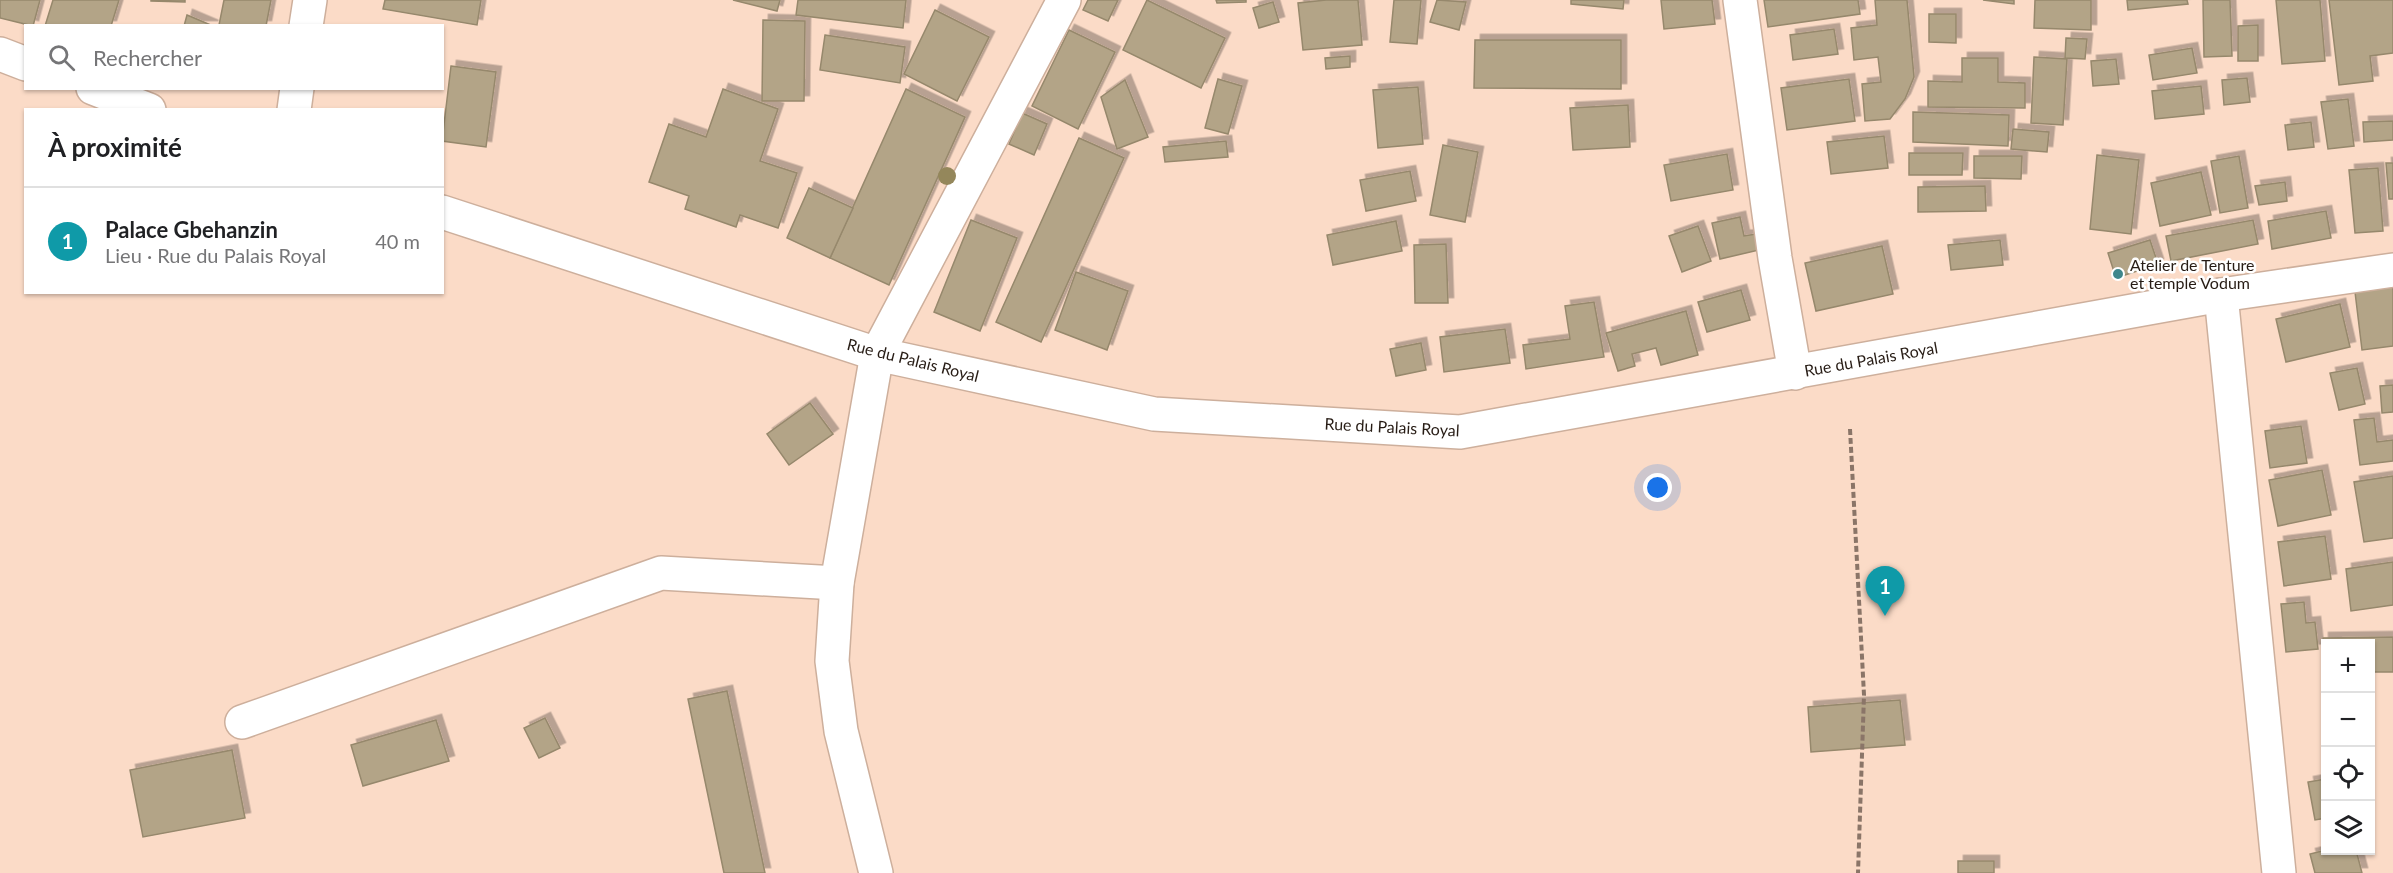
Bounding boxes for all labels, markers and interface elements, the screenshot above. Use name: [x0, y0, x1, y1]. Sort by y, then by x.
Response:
search box: [24, 24, 444, 90]
icon: search: [45, 41, 78, 74]
text: Rechercher: [93, 44, 202, 71]
text: À proximité: [48, 131, 182, 163]
text: Palace Gbehanzin: [105, 216, 278, 243]
text: 1: [62, 229, 73, 253]
text: 40 m: [375, 229, 420, 253]
text: Lieu · Rue du Palais Royal: [105, 243, 326, 267]
place label: Atelier de Tenture et temple Vodum: [2130, 255, 2255, 292]
marker: Atelier de Tenture et temple Vodum: [2111, 267, 2125, 281]
street label: Rue du Palais Royal: [845, 334, 981, 385]
street label: Rue du Palais Royal: [1803, 337, 1939, 380]
street label: Rue du Palais Royal: [1324, 413, 1460, 440]
your location: [1643, 473, 1672, 502]
pin: 1: [1866, 566, 1904, 616]
map controls: [2321, 639, 2375, 855]
button: +: [2321, 639, 2375, 693]
button: −: [2321, 693, 2375, 747]
button: locate: [2321, 747, 2375, 801]
button: layers: [2321, 801, 2375, 855]

